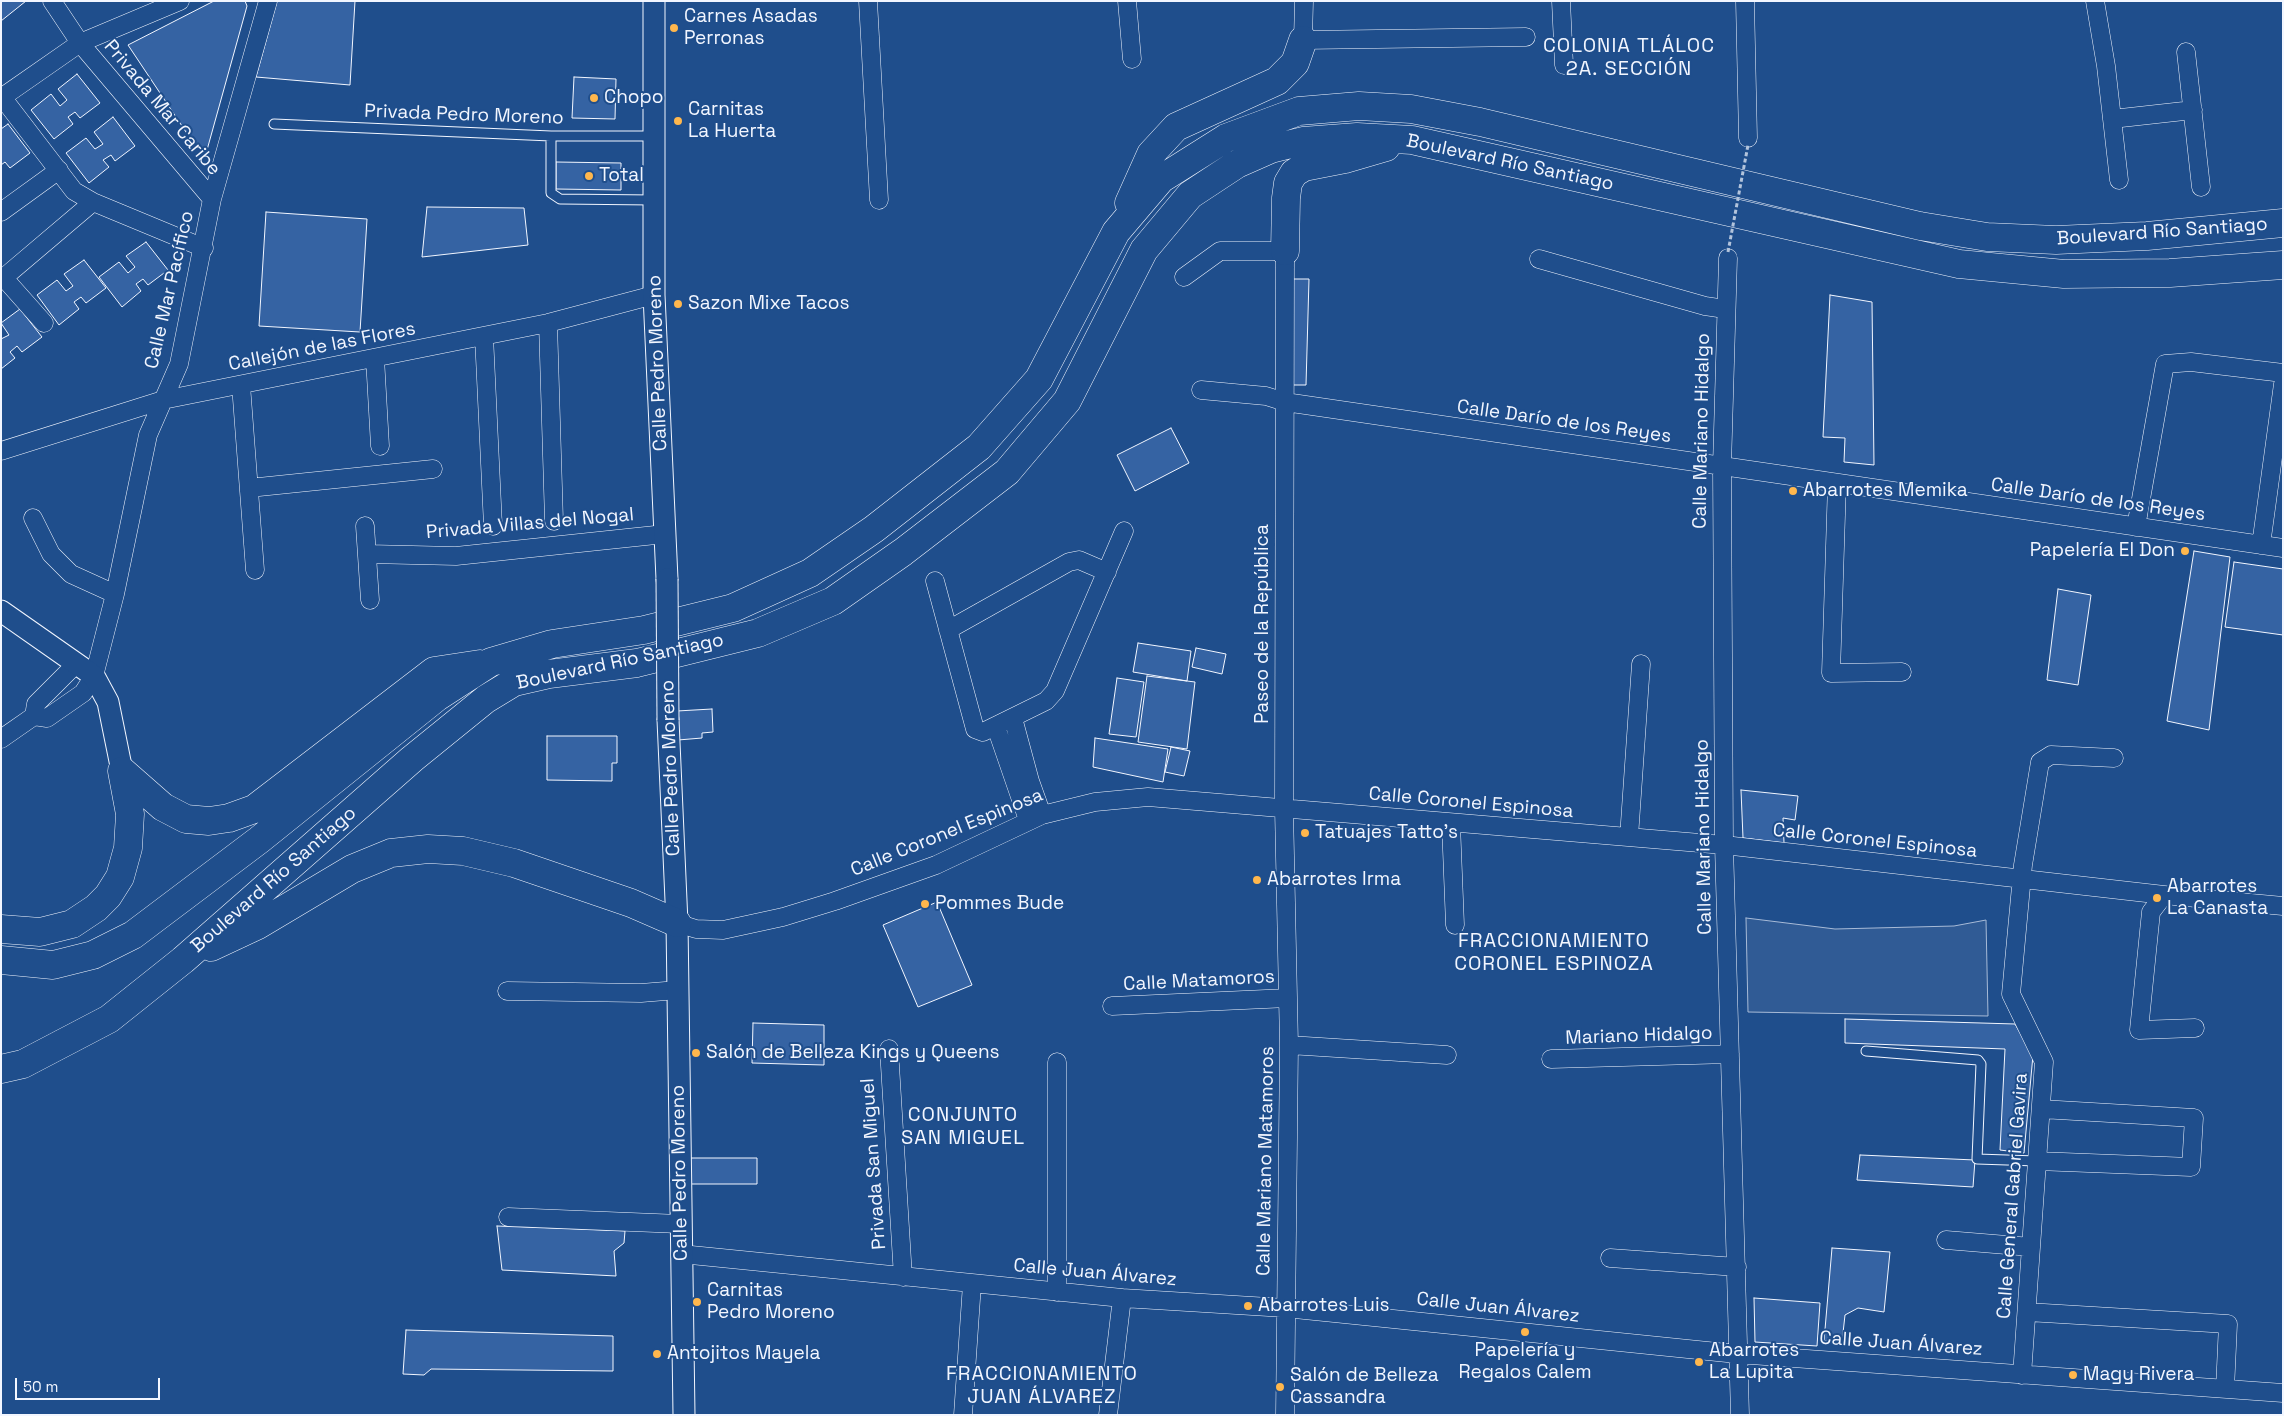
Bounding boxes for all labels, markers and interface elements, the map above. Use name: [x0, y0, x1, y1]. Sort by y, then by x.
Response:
place label: Carnes Asadas Perronas: [684, 6, 818, 50]
marker: Carnes Asadas Perronas: [668, 22, 680, 34]
district label: COLONIA TLÁLOC 2A. SECCIÓN: [1541, 35, 1717, 82]
street label: Privada Mar Caribe: [99, 36, 225, 180]
place label: Chopo: [604, 87, 664, 109]
marker: Chopo: [588, 92, 600, 104]
place label: Carnitas La Huerta: [688, 99, 776, 143]
street label: Privada Pedro Moreno: [364, 100, 564, 130]
marker: Carnitas La Huerta: [672, 115, 684, 127]
street label: Boulevard Río Santiago: [1404, 130, 1616, 196]
place label: Total: [599, 165, 644, 187]
marker: Total: [583, 170, 595, 182]
street label: Calle Mar Pacífico: [141, 209, 199, 371]
street label: Boulevard Río Santiago: [2056, 213, 2268, 251]
street label: Calle Pedro Moreno: [644, 275, 672, 451]
place label: Sazon Mixe Tacos: [688, 293, 850, 315]
marker: Sazon Mixe Tacos: [672, 298, 684, 310]
street label: Callejón de las Flores: [226, 318, 418, 376]
street label: Calle Mariano Hidalgo: [1689, 333, 1715, 529]
street label: Calle Darío de los Reyes: [1455, 396, 1673, 448]
street label: Calle Darío de los Reyes: [1989, 474, 2207, 526]
place label: Abarrotes Memika: [1803, 480, 1968, 502]
marker: Abarrotes Memika: [1787, 485, 1799, 497]
street label: Privada Villas del Nogal: [425, 504, 635, 544]
street label: Paseo de la República: [1252, 524, 1274, 724]
place label: Papelería El Don: [2030, 540, 2175, 562]
marker: Papelería El Don: [2179, 545, 2191, 557]
street label: Boulevard Río Santiago: [514, 629, 726, 695]
street label: Calle Pedro Moreno: [657, 680, 685, 856]
street label: Calle Mariano Hidalgo: [1691, 739, 1717, 935]
street label: Calle Coronel Espinosa: [1368, 783, 1574, 823]
street label: Calle Coronel Espinosa: [848, 784, 1046, 882]
street label: Boulevard Río Santiago: [187, 802, 361, 958]
street label: Calle Coronel Espinosa: [1772, 819, 1978, 863]
place label: Tatuajes Tatto's: [1315, 822, 1458, 844]
marker: Tatuajes Tatto's: [1299, 827, 1311, 839]
place label: Abarrotes Irma: [1267, 869, 1401, 891]
marker: Abarrotes Irma: [1251, 874, 1263, 886]
place label: Abarrotes La Canasta: [2167, 876, 2268, 920]
marker: Abarrotes La Canasta: [2151, 892, 2163, 904]
place label: Pommes Bude: [935, 893, 1064, 915]
marker: Pommes Bude: [919, 898, 931, 910]
district label: FRACCIONAMIENTO CORONEL ESPINOZA: [1452, 930, 1656, 977]
street label: Calle Matamoros: [1123, 966, 1275, 996]
street label: Mariano Hidalgo: [1565, 1022, 1713, 1050]
place label: Salón de Belleza Kings y Queens: [706, 1042, 1000, 1064]
street label: Calle Mariano Matamoros: [1253, 1046, 1279, 1276]
marker: Salón de Belleza Kings y Queens: [690, 1047, 702, 1059]
street label: Calle General Gabriel Gavira: [1993, 1072, 2033, 1320]
street label: Privada San Miguel: [857, 1078, 891, 1250]
street label: Calle Pedro Moreno: [667, 1085, 693, 1261]
district label: CONJUNTO SAN MIGUEL: [900, 1104, 1026, 1151]
street label: Calle Juan Álvarez: [1013, 1255, 1177, 1291]
place label: Carnitas Pedro Moreno: [707, 1280, 835, 1324]
street label: Calle Juan Álvarez: [1415, 1288, 1581, 1328]
place label: Abarrotes Luis: [1258, 1295, 1390, 1317]
marker: Carnitas Pedro Moreno: [691, 1296, 703, 1308]
marker: Abarrotes Luis: [1242, 1300, 1254, 1312]
marker: Papelería y Regalos Calem: [1519, 1326, 1531, 1338]
street label: Calle Juan Álvarez: [1819, 1327, 1983, 1361]
place label: Papelería y Regalos Calem: [1458, 1340, 1592, 1384]
place label: Abarrotes La Lupita: [1709, 1340, 1799, 1384]
place label: Antojitos Mayela: [667, 1343, 820, 1365]
marker: Antojitos Mayela: [651, 1348, 663, 1360]
marker: Abarrotes La Lupita: [1693, 1356, 1705, 1368]
district label: FRACCIONAMIENTO JUAN ÁLVAREZ: [944, 1363, 1140, 1410]
place label: Magy Rivera: [2083, 1364, 2194, 1386]
place label: Salón de Belleza Cassandra: [1290, 1365, 1439, 1409]
scale bar: [18, 1368, 162, 1400]
marker: Magy Rivera: [2067, 1369, 2079, 1381]
text: 50 m: [23, 1377, 58, 1396]
marker: Salón de Belleza Cassandra: [1274, 1381, 1286, 1393]

